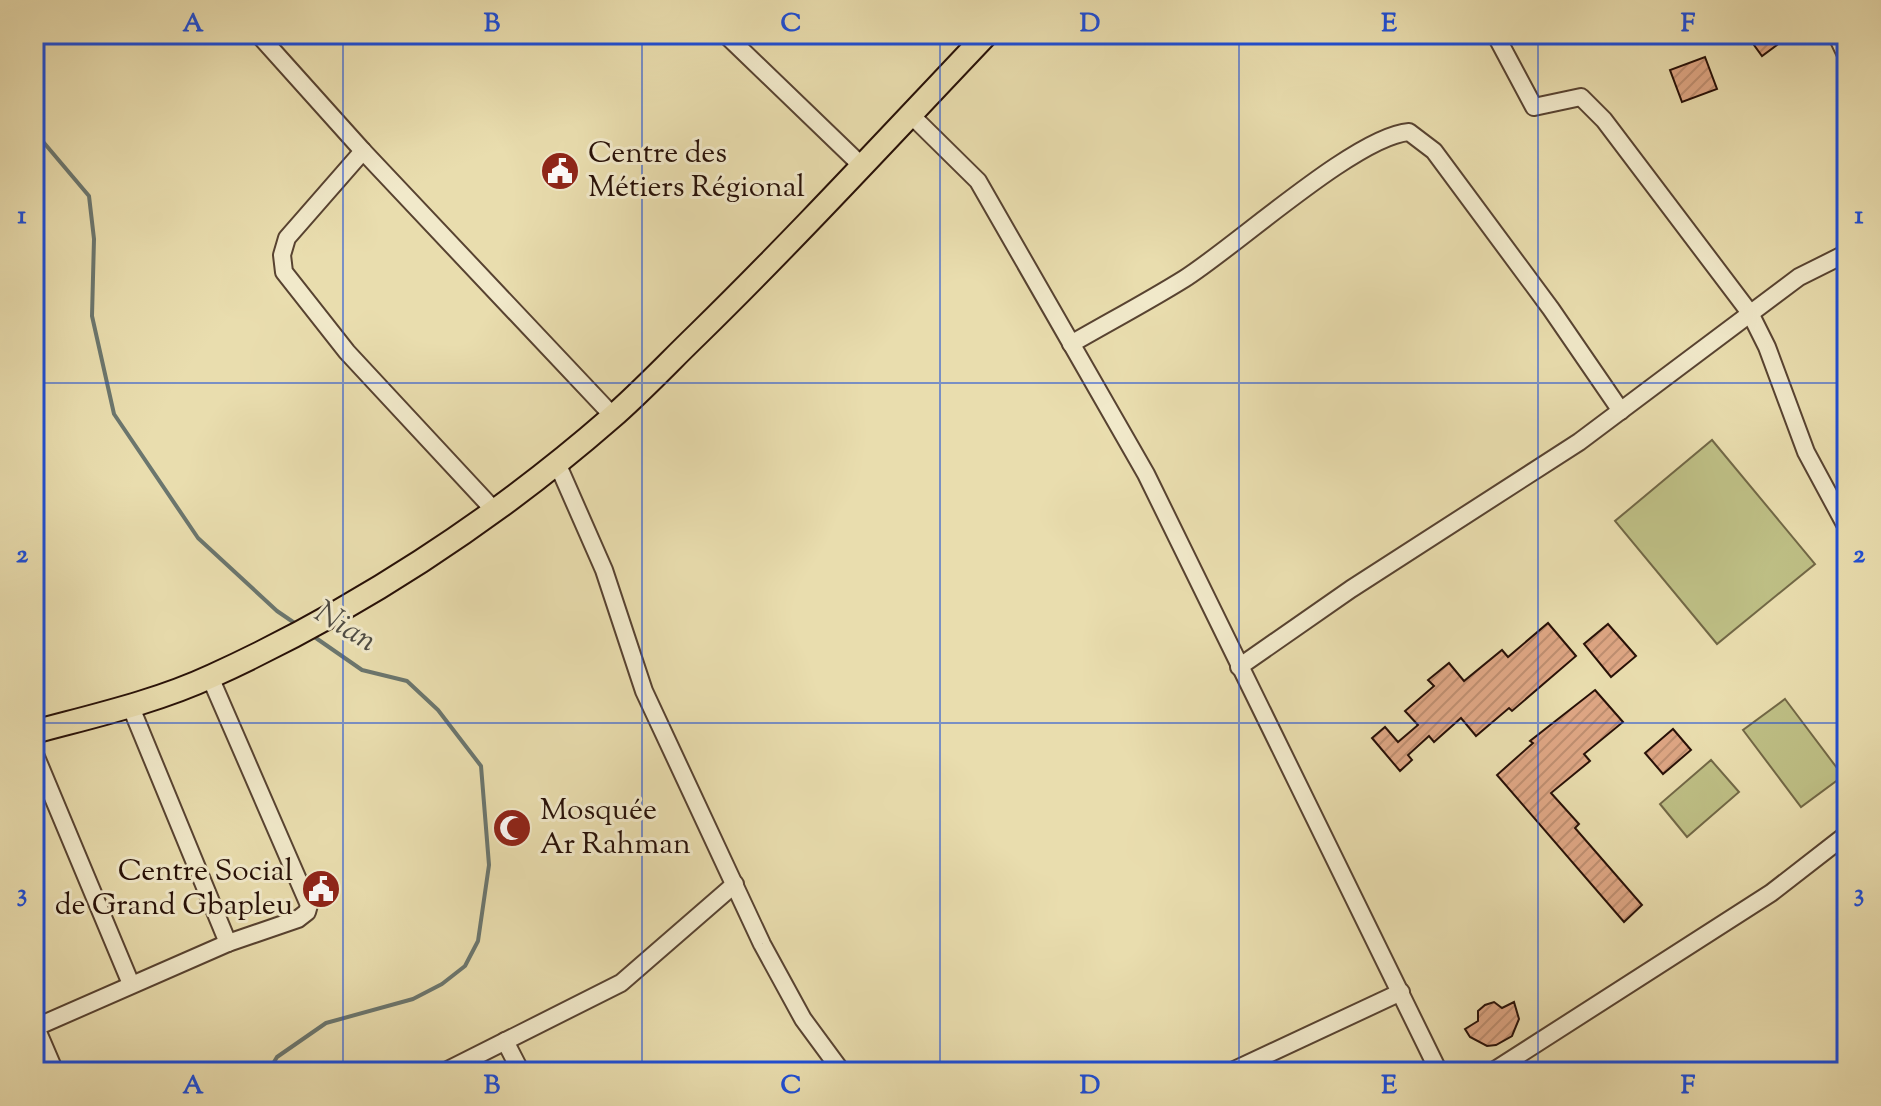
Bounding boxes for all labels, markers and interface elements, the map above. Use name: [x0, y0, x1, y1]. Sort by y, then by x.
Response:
text: A: [182, 6, 204, 43]
text: B: [484, 6, 501, 43]
text: C: [781, 6, 801, 43]
text: D: [1080, 6, 1100, 43]
text: E: [1381, 6, 1397, 43]
text: F: [1681, 6, 1696, 43]
place label: Centre des Métiers Régional: [588, 133, 805, 210]
public building icon: Centre des Métiers Régional: [539, 150, 581, 192]
text: 1: [18, 198, 27, 235]
text: 1: [1855, 198, 1864, 235]
text: 2: [16, 537, 29, 574]
text: 2: [1853, 537, 1866, 574]
water label: Nian: [305, 591, 385, 665]
place label: Mosquée Ar Rahman: [540, 790, 691, 867]
mosque icon: Mosquée Ar Rahman: [491, 807, 533, 849]
place label: Centre Social de Grand Gbapleu: [55, 851, 293, 928]
public building icon: Centre Social de Grand Gbapleu: [300, 868, 342, 910]
text: 3: [17, 876, 27, 913]
text: 3: [1854, 876, 1864, 913]
text: A: [182, 1068, 204, 1105]
text: B: [484, 1068, 501, 1105]
text: C: [781, 1068, 801, 1105]
text: D: [1080, 1068, 1100, 1105]
text: E: [1381, 1068, 1397, 1105]
text: F: [1681, 1068, 1696, 1105]

